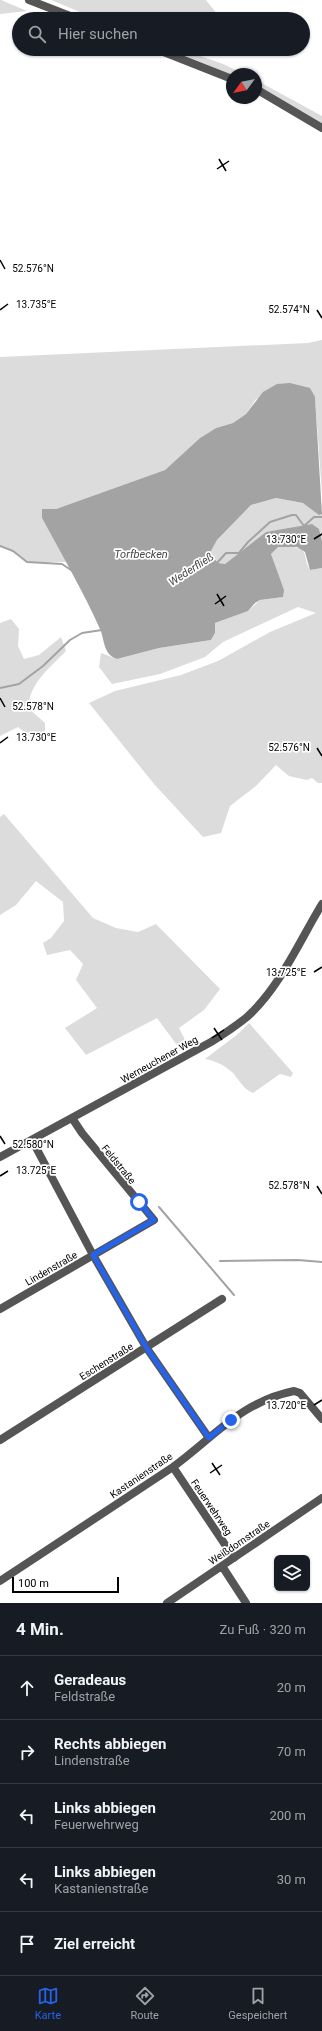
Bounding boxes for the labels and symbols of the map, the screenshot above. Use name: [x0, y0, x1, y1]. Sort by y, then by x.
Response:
north arrow: [226, 68, 262, 104]
text: 52.576°N: [12, 263, 54, 274]
text: 13.735°E: [16, 299, 56, 310]
text: 52.574°N: [268, 304, 310, 315]
text: 13.730°E: [266, 534, 306, 545]
water label: Torfbecken: [114, 548, 168, 561]
water label: Wederfließ: [166, 550, 216, 589]
text: 52.578°N: [12, 701, 54, 712]
text: 13.730°E: [16, 732, 56, 743]
text: 52.576°N: [268, 742, 310, 753]
text: 13.725°E: [266, 967, 306, 978]
street label: Werneuchener Weg: [119, 1034, 200, 1085]
text: 52.580°N: [12, 1139, 54, 1150]
street label: Feldstraße: [100, 1143, 138, 1186]
text: 13.725°E: [16, 1165, 56, 1176]
text: 52.578°N: [268, 1180, 310, 1191]
route start: [130, 1193, 148, 1211]
street label: Lindenstraße: [23, 1249, 79, 1288]
street label: Eschenstraße: [78, 1341, 135, 1382]
text: 13.720°E: [266, 1400, 306, 1411]
route end: [222, 1411, 240, 1429]
street label: Kastanienstraße: [108, 1451, 174, 1500]
street label: Feuerwehrweg: [189, 1477, 234, 1537]
street label: Weißdornstraße: [207, 1518, 272, 1567]
scale bar: [12, 1575, 119, 1594]

